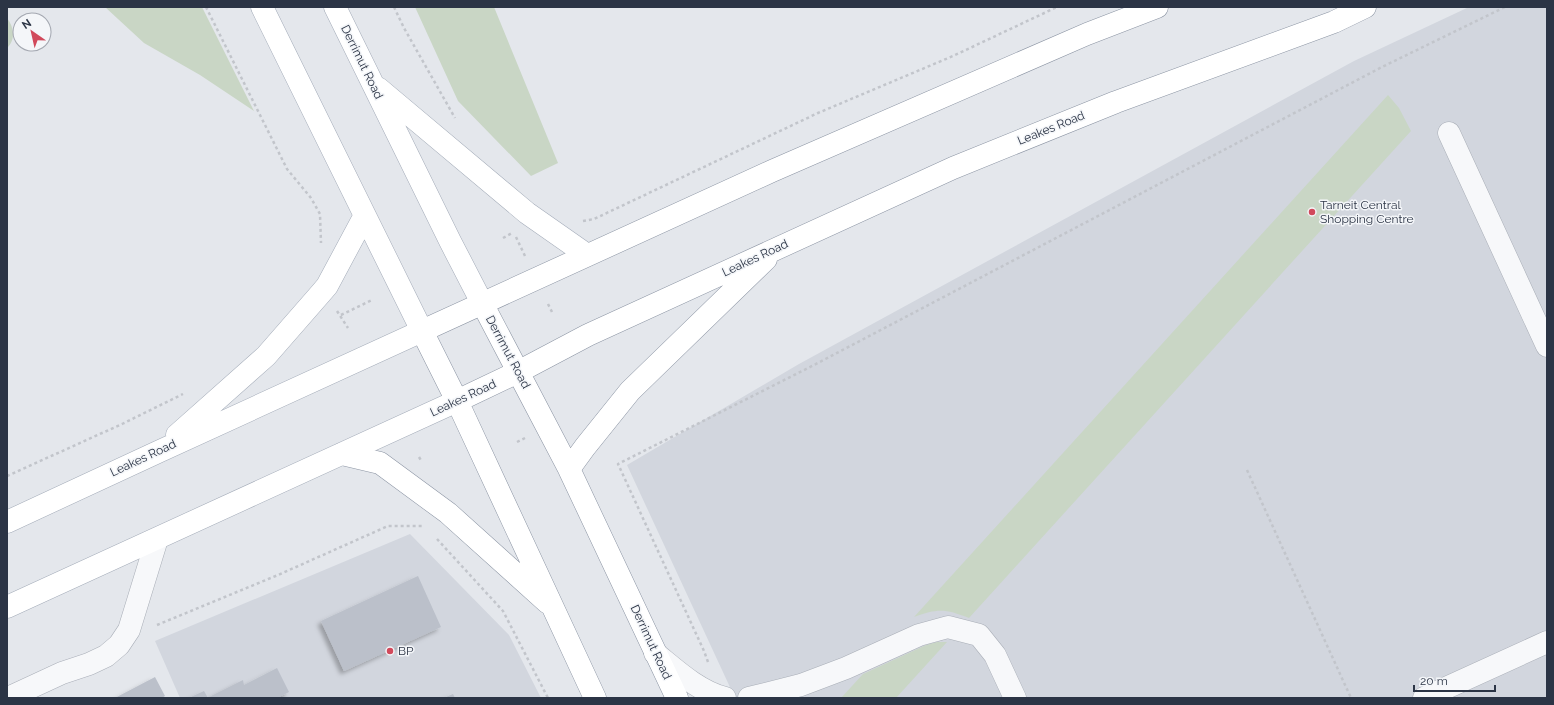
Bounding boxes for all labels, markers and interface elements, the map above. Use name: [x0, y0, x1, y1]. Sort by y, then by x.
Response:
north arrow: [12, 12, 52, 52]
text: N: [20, 16, 34, 32]
street label: Derrimut Road: [338, 23, 386, 101]
street label: Leakes Road: [1015, 108, 1087, 148]
place label: Tarneit Central Shopping Centre: [1320, 198, 1414, 226]
marker: Tarneit Central Shopping Centre: [1307, 207, 1317, 217]
street label: Leakes Road: [720, 237, 790, 279]
street label: Derrimut Road: [483, 313, 533, 391]
street label: Leakes Road: [428, 377, 498, 419]
street label: Leakes Road: [108, 437, 178, 479]
street label: Derrimut Road: [628, 602, 674, 682]
place label: BP: [398, 644, 414, 658]
marker: BP: [385, 646, 395, 656]
scale bar: [1414, 667, 1495, 693]
text: 20 m: [1420, 674, 1448, 688]

